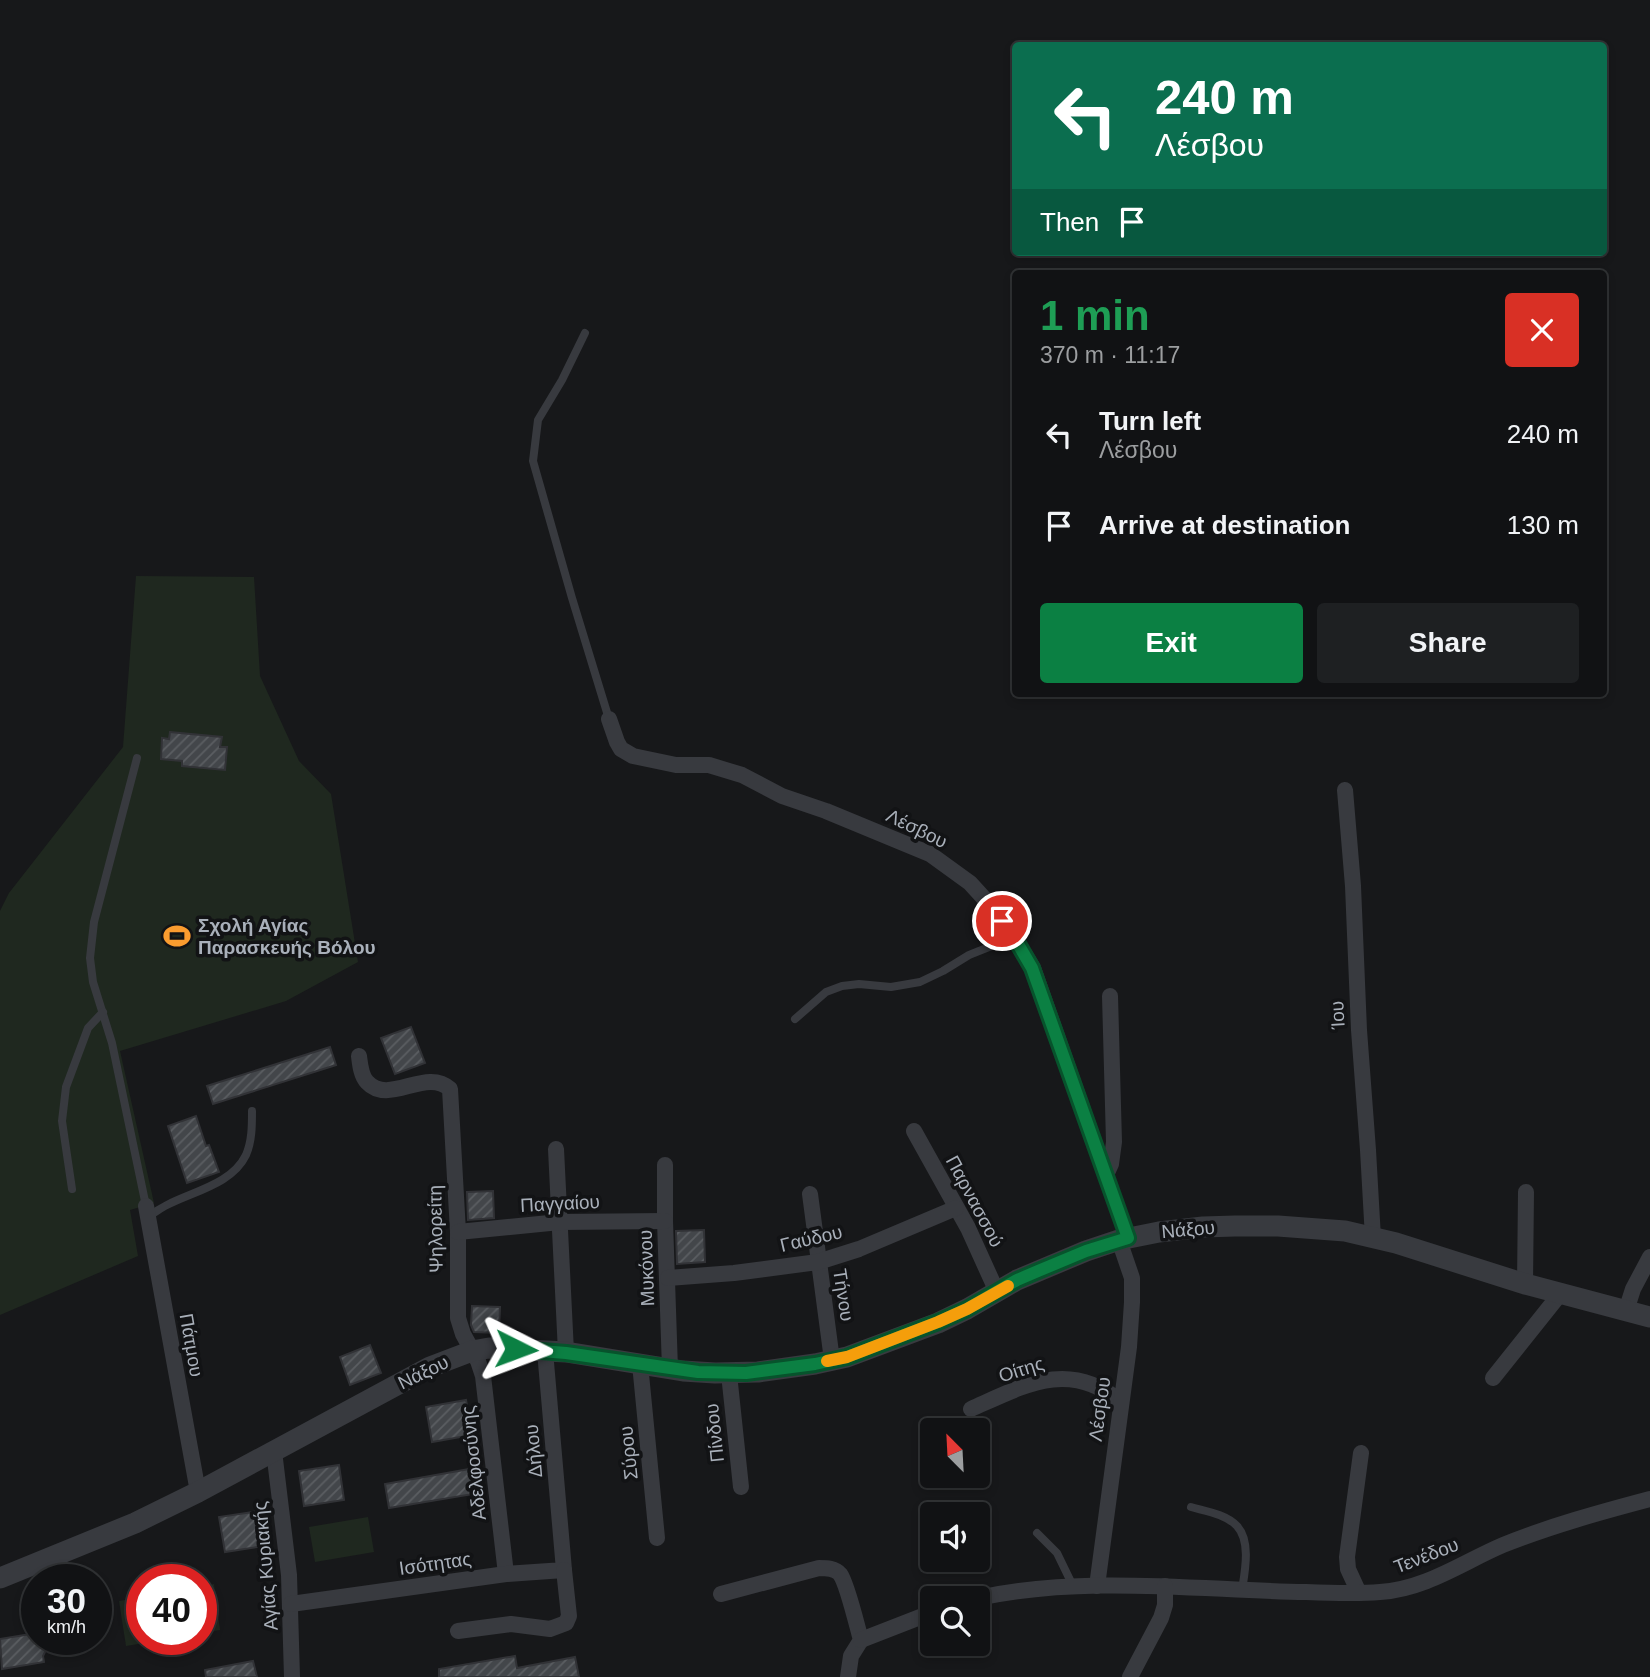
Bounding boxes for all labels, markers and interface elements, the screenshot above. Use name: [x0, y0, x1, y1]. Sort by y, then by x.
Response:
icon: left: [1040, 70, 1131, 161]
text: 240 m: [1155, 70, 1294, 124]
text: Λέσβου: [1155, 127, 1264, 163]
icon: arrive: [1113, 203, 1151, 241]
text: Then: [1040, 207, 1099, 237]
text: 1 min: [1040, 292, 1150, 339]
button: close: [1505, 293, 1579, 367]
text: 370 m · 11:17: [1040, 342, 1180, 368]
text: Turn left: [1099, 406, 1201, 436]
icon: left: [1040, 416, 1078, 454]
text: 240 m: [1507, 419, 1579, 449]
text: Λέσβου: [1099, 437, 1177, 463]
icon: arrive: [1040, 507, 1078, 545]
text: Arrive at destination: [1099, 510, 1350, 540]
text: 130 m: [1507, 510, 1579, 540]
button: Exit: [1040, 603, 1303, 683]
button: Share: [1317, 603, 1579, 683]
street label: Λέσβου: [883, 805, 950, 852]
pin: [972, 891, 1032, 951]
icon: arrive: [983, 902, 1021, 940]
place label: Σχολή Αγίας Παρασκευής Βόλου: [198, 915, 376, 958]
sports icon: Σχολή Αγίας Παρασκευής Βόλου: [162, 921, 192, 951]
street label: Ίου: [1326, 1000, 1349, 1031]
street label: Παρνασσού: [942, 1152, 1007, 1250]
street label: Ψηλορείτη: [424, 1185, 447, 1273]
street label: Παγγαίου: [520, 1191, 600, 1216]
street label: Νάξου: [1160, 1217, 1216, 1242]
street label: Γαύδου: [778, 1221, 844, 1256]
street label: Μυκόνου: [635, 1229, 658, 1307]
street label: Τήνου: [829, 1267, 858, 1323]
street label: Πάτμου: [176, 1312, 207, 1378]
position arrow: [479, 1312, 553, 1386]
street label: Νάξου: [394, 1351, 452, 1394]
street label: Οίτης: [996, 1353, 1046, 1386]
street label: Λέσβου: [1085, 1376, 1114, 1443]
street label: Πίνδου: [701, 1403, 728, 1463]
street label: Αδελφοσύνης: [457, 1405, 490, 1521]
north arrow: [920, 1418, 990, 1488]
map controls: [920, 1418, 990, 1656]
street label: Δήλου: [521, 1423, 546, 1478]
street label: Σύρου: [615, 1425, 642, 1481]
street label: Αγίας Κυριακής: [249, 1500, 282, 1632]
button: sound: [920, 1502, 990, 1572]
street label: Τενέδου: [1391, 1534, 1461, 1577]
street label: Ισότητας: [398, 1548, 473, 1579]
speed limit sign: 40: [126, 1564, 217, 1655]
text: 30: [47, 1581, 86, 1620]
button: search: [920, 1586, 990, 1656]
text: km/h: [47, 1617, 86, 1637]

